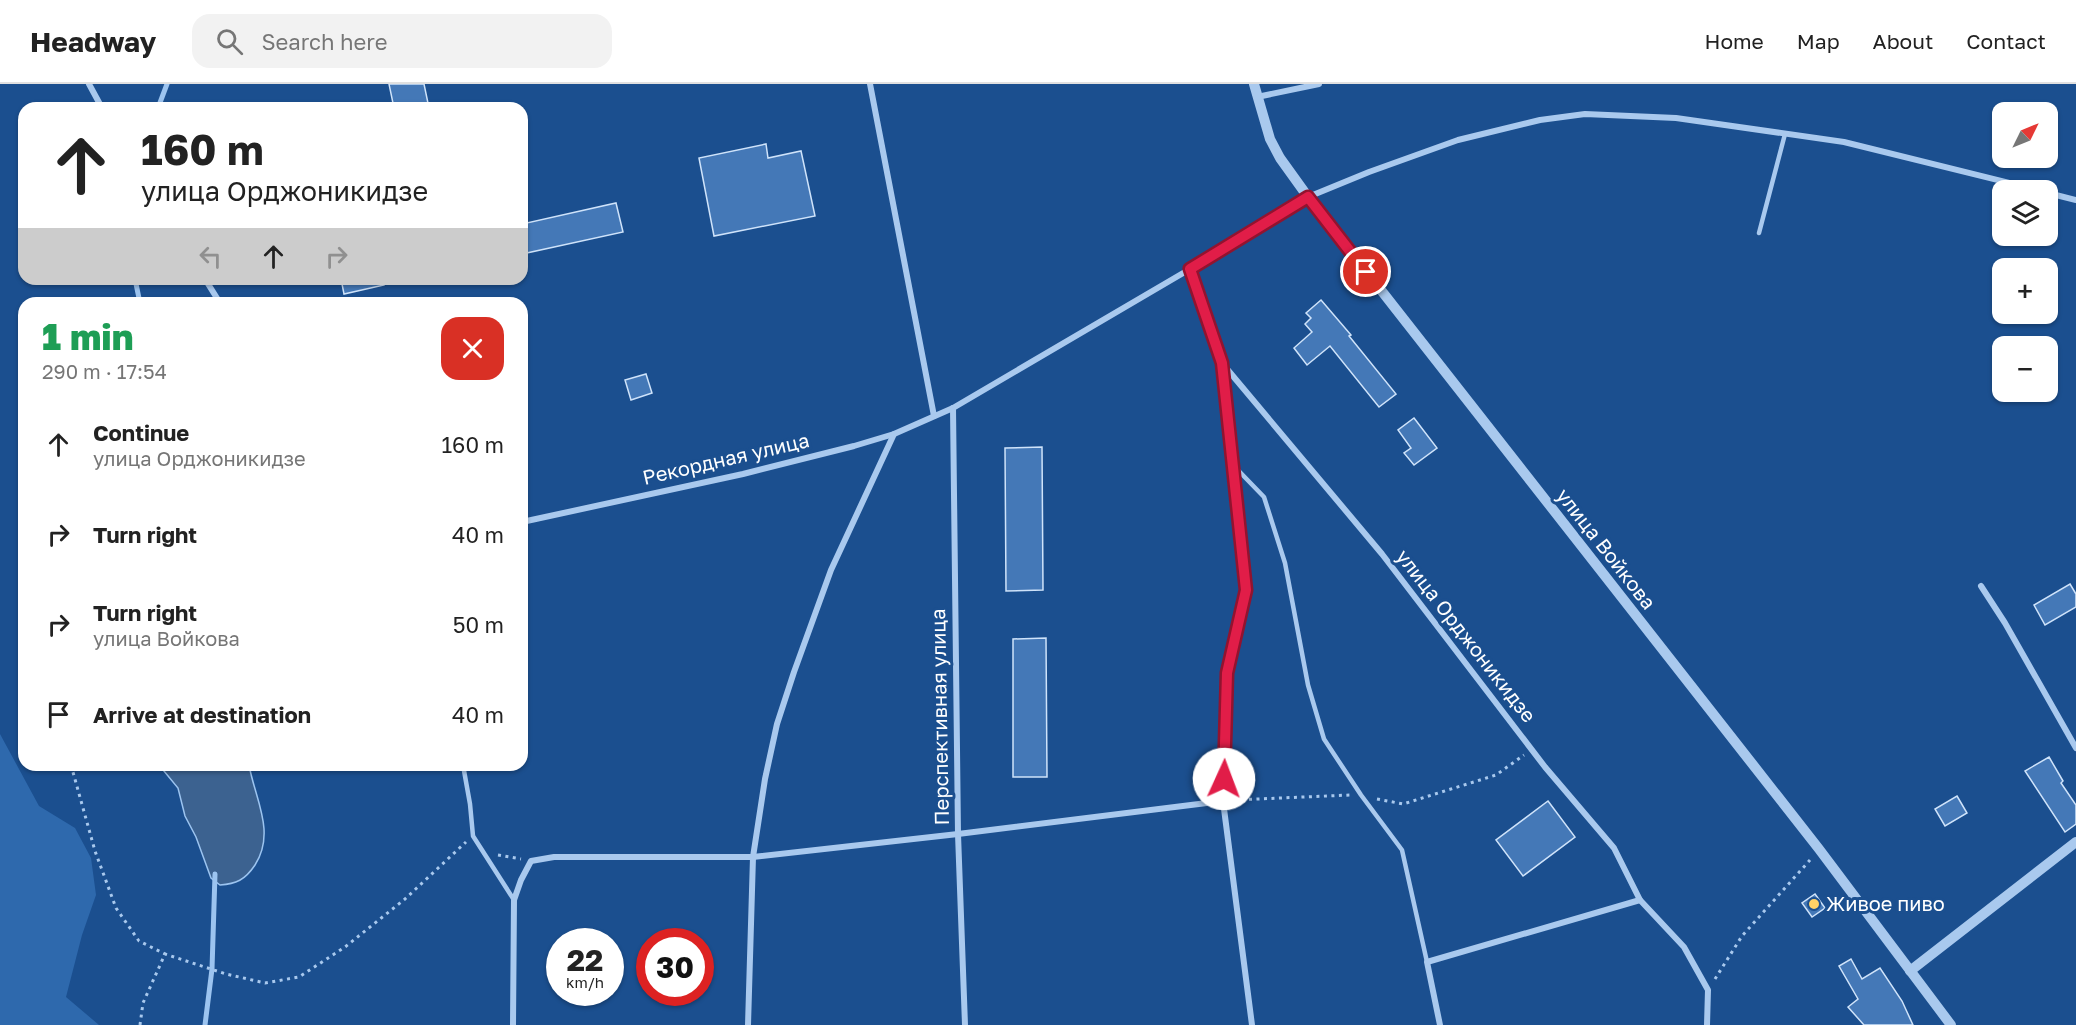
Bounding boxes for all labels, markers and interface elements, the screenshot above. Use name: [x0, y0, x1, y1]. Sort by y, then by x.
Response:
search box: [192, 14, 612, 68]
text: Headway: [30, 25, 156, 58]
icon: search: [213, 25, 246, 58]
text: Search here: [261, 28, 387, 55]
text: Home: [1704, 28, 1764, 54]
text: Map: [1797, 28, 1840, 54]
text: About: [1873, 28, 1933, 54]
text: Contact: [1966, 28, 2046, 54]
north arrow: [1992, 102, 2058, 168]
map controls: [1992, 102, 2058, 402]
text: 160 m: [141, 124, 264, 174]
icon: ahead: [42, 126, 120, 204]
text: улица Орджоникидзе: [141, 175, 428, 207]
button: layers: [1992, 180, 2058, 246]
icon: left: [194, 240, 227, 273]
icon: ahead: [257, 240, 290, 273]
icon: right: [320, 240, 353, 273]
pin: [1340, 246, 1391, 297]
icon: arrive: [1349, 255, 1382, 288]
button: +: [1992, 258, 2058, 324]
text: 1 min: [42, 315, 133, 358]
button: close: [441, 317, 504, 380]
button: −: [1992, 336, 2058, 402]
text: 290 m · 17:54: [42, 359, 167, 383]
text: Continue: [93, 419, 189, 446]
street label: Рекордная улица: [640, 427, 811, 489]
icon: ahead: [42, 428, 75, 461]
text: 160 m: [441, 431, 504, 458]
text: улица Орджоникидзе: [93, 446, 306, 470]
street label: улица Войкова: [1552, 483, 1661, 614]
icon: right: [42, 518, 75, 551]
text: Turn right: [93, 521, 197, 548]
text: 40 m: [452, 521, 504, 548]
street label: улица Орджоникидзе: [1392, 544, 1542, 727]
text: Turn right: [93, 599, 197, 626]
icon: right: [42, 608, 75, 641]
street label: Перспективная улица: [925, 608, 953, 826]
text: 50 m: [453, 611, 504, 638]
text: улица Войкова: [93, 626, 240, 650]
icon: arrive: [42, 698, 75, 731]
text: Arrive at destination: [93, 701, 311, 728]
text: 40 m: [452, 701, 504, 728]
position arrow: [1192, 747, 1256, 811]
place label: Живое пиво: [1826, 891, 1945, 915]
marker: Живое пиво: [1807, 897, 1821, 911]
speed limit sign: 30: [636, 928, 714, 1006]
text: 22: [567, 942, 603, 978]
text: km/h: [566, 973, 604, 991]

